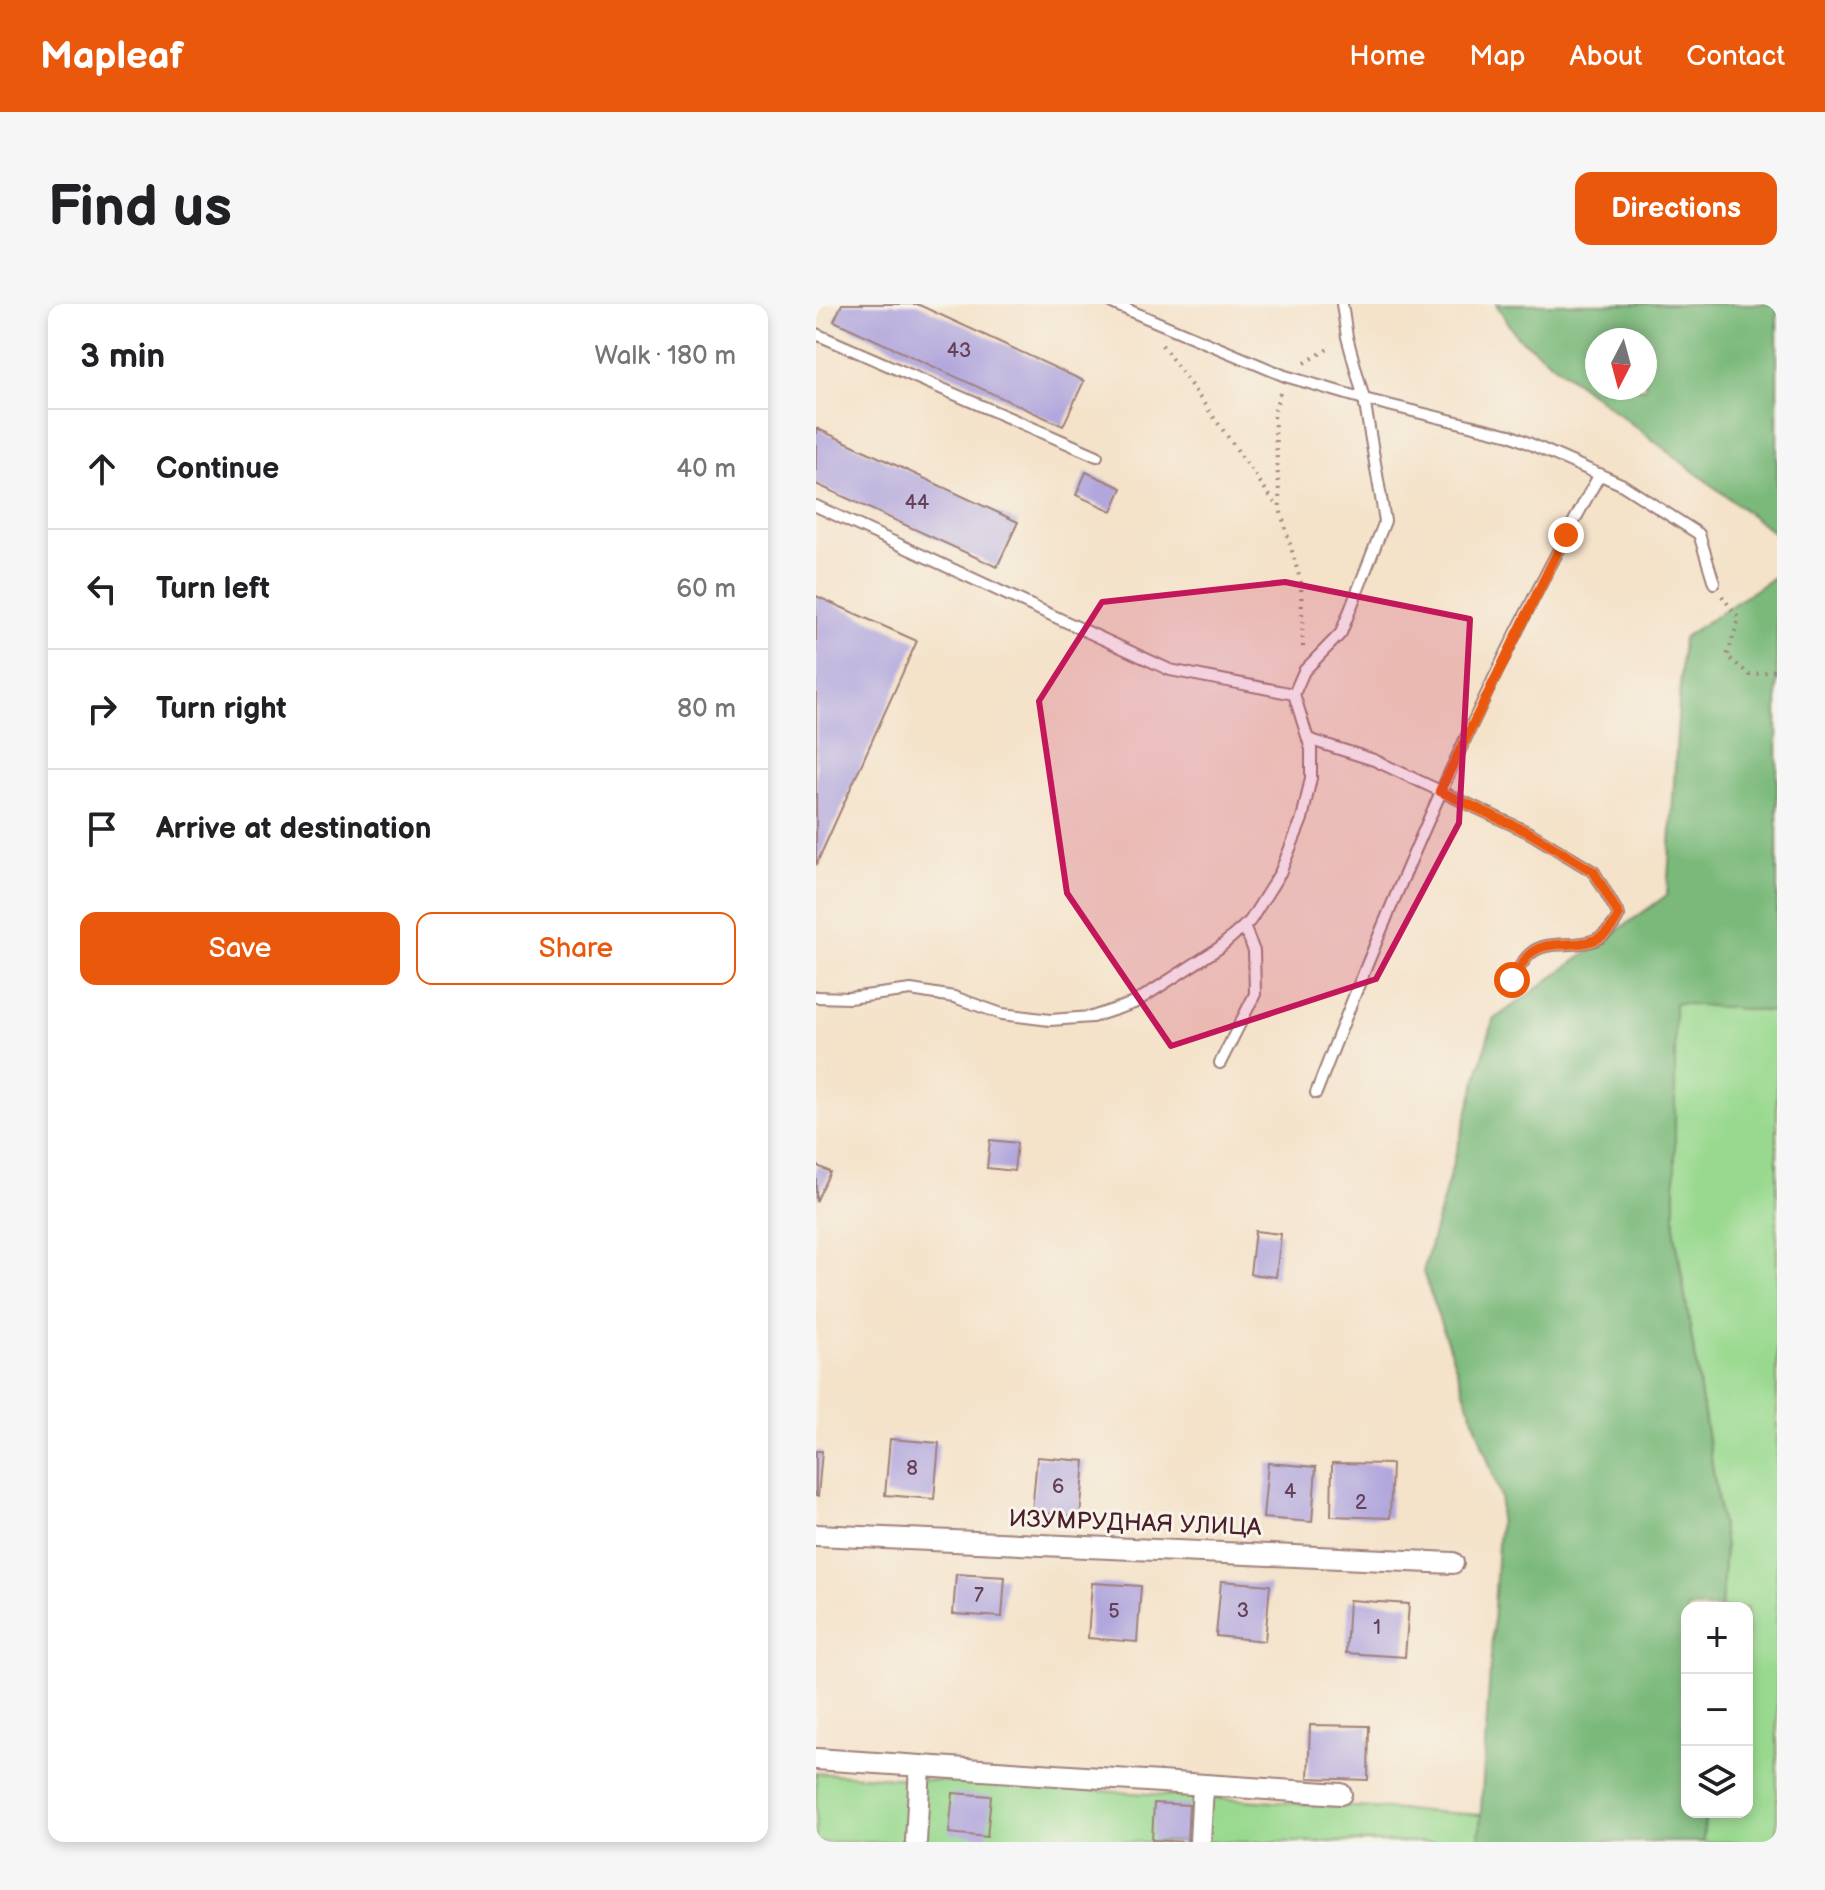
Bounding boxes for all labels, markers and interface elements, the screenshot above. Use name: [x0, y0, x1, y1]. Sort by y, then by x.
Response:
text: Mapleaf: [40, 34, 184, 79]
text: Home: [1349, 40, 1425, 73]
text: Map: [1469, 40, 1526, 73]
text: About: [1570, 40, 1642, 73]
text: Contact: [1686, 40, 1785, 73]
button: Directions: [1575, 172, 1777, 245]
text: Find us: [48, 175, 232, 242]
north arrow: [1585, 328, 1657, 400]
text: 3 min: [80, 336, 165, 377]
house number: 43: [947, 339, 971, 363]
text: Walk · 180 m: [595, 341, 736, 372]
icon: ahead: [80, 447, 124, 491]
text: Continue: [156, 451, 279, 487]
text: 40 m: [676, 454, 736, 485]
house number: 44: [905, 491, 929, 515]
route end: [1548, 517, 1584, 553]
icon: left: [80, 567, 124, 611]
text: Turn left: [156, 571, 270, 607]
text: 60 m: [676, 574, 736, 605]
icon: right: [80, 687, 124, 731]
text: Turn right: [156, 691, 287, 727]
text: 80 m: [677, 694, 736, 725]
icon: arrive: [80, 807, 124, 851]
text: Arrive at destination: [156, 811, 432, 847]
button: Save: [80, 912, 400, 985]
button: Share: [416, 912, 736, 985]
route start: [1494, 962, 1530, 998]
house number: 8: [906, 1457, 918, 1481]
house number: 6: [1052, 1475, 1064, 1499]
house number: 4: [1284, 1480, 1296, 1504]
house number: 2: [1355, 1491, 1367, 1515]
street label: ИЗУМРУДНАЯ УЛИЦА: [1008, 1504, 1262, 1542]
house number: 7: [974, 1584, 984, 1608]
house number: 3: [1237, 1599, 1249, 1623]
house number: 5: [1108, 1600, 1120, 1624]
map controls: [1681, 1602, 1753, 1818]
button: +: [1681, 1602, 1753, 1674]
house number: 1: [1373, 1616, 1381, 1640]
button: −: [1681, 1674, 1753, 1746]
button: layers: [1681, 1746, 1753, 1818]

